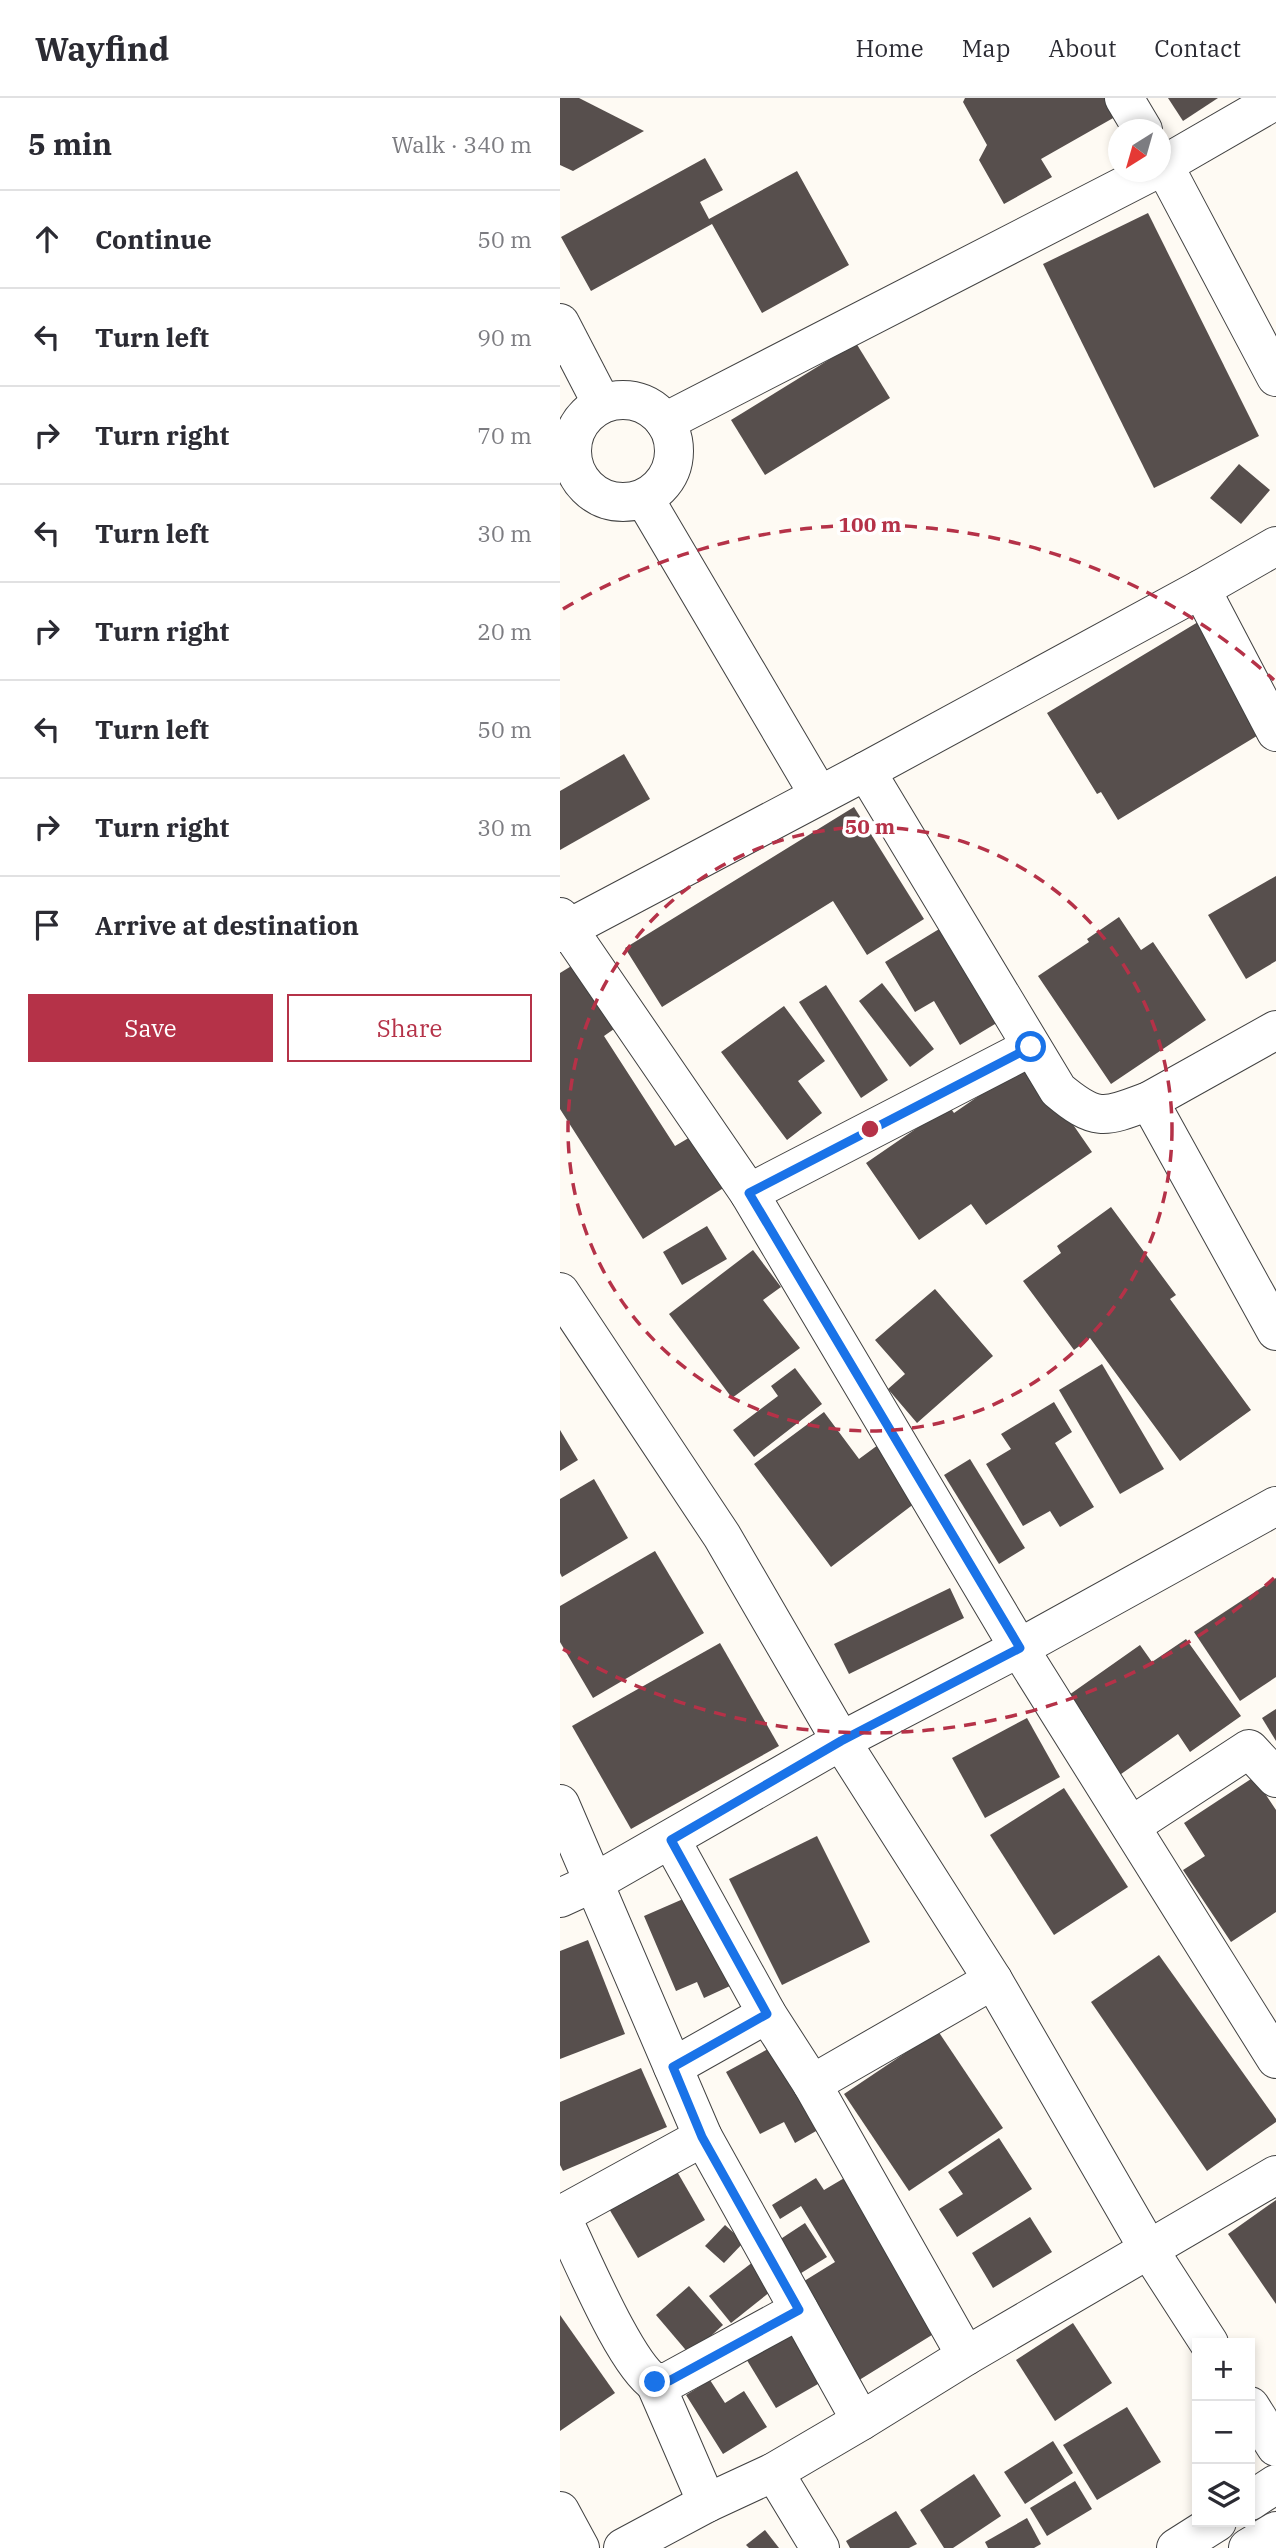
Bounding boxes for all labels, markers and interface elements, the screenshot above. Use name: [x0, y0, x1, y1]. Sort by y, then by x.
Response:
text: Wayfind: [35, 27, 169, 70]
text: Home: [856, 32, 924, 64]
text: Map: [962, 32, 1010, 64]
text: About: [1048, 32, 1116, 64]
text: Contact: [1154, 32, 1241, 64]
north arrow: [1108, 119, 1171, 182]
text: 5 min: [28, 124, 112, 163]
text: Walk · 340 m: [391, 129, 532, 159]
icon: ahead: [28, 220, 66, 258]
text: Continue: [95, 222, 212, 256]
text: 50 m: [477, 224, 532, 254]
icon: left: [28, 318, 66, 356]
text: Turn left: [95, 320, 209, 354]
text: 90 m: [477, 322, 532, 352]
icon: right: [28, 416, 66, 454]
text: Turn right: [95, 418, 229, 452]
text: 70 m: [477, 420, 532, 450]
text: 100 m: [838, 510, 902, 538]
icon: left: [28, 514, 66, 552]
text: Turn left: [95, 516, 209, 550]
text: 30 m: [477, 518, 532, 548]
icon: right: [28, 612, 66, 650]
text: Turn right: [95, 614, 229, 648]
text: 20 m: [477, 616, 532, 646]
icon: left: [28, 710, 66, 748]
text: Turn left: [95, 712, 209, 746]
text: 50 m: [477, 714, 532, 744]
icon: right: [28, 808, 66, 846]
text: Turn right: [95, 810, 229, 844]
text: 30 m: [477, 812, 532, 842]
text: 50 m: [845, 812, 895, 840]
icon: arrive: [28, 906, 66, 944]
text: Arrive at destination: [95, 908, 359, 942]
button: Save: [28, 994, 273, 1062]
button: Share: [287, 994, 532, 1062]
route start: [1015, 1031, 1046, 1062]
centre of rings: [858, 1117, 882, 1141]
map controls: [1192, 2338, 1255, 2527]
button: +: [1192, 2338, 1255, 2401]
route end: [639, 2366, 670, 2397]
button: −: [1192, 2401, 1255, 2464]
button: layers: [1192, 2464, 1255, 2527]

